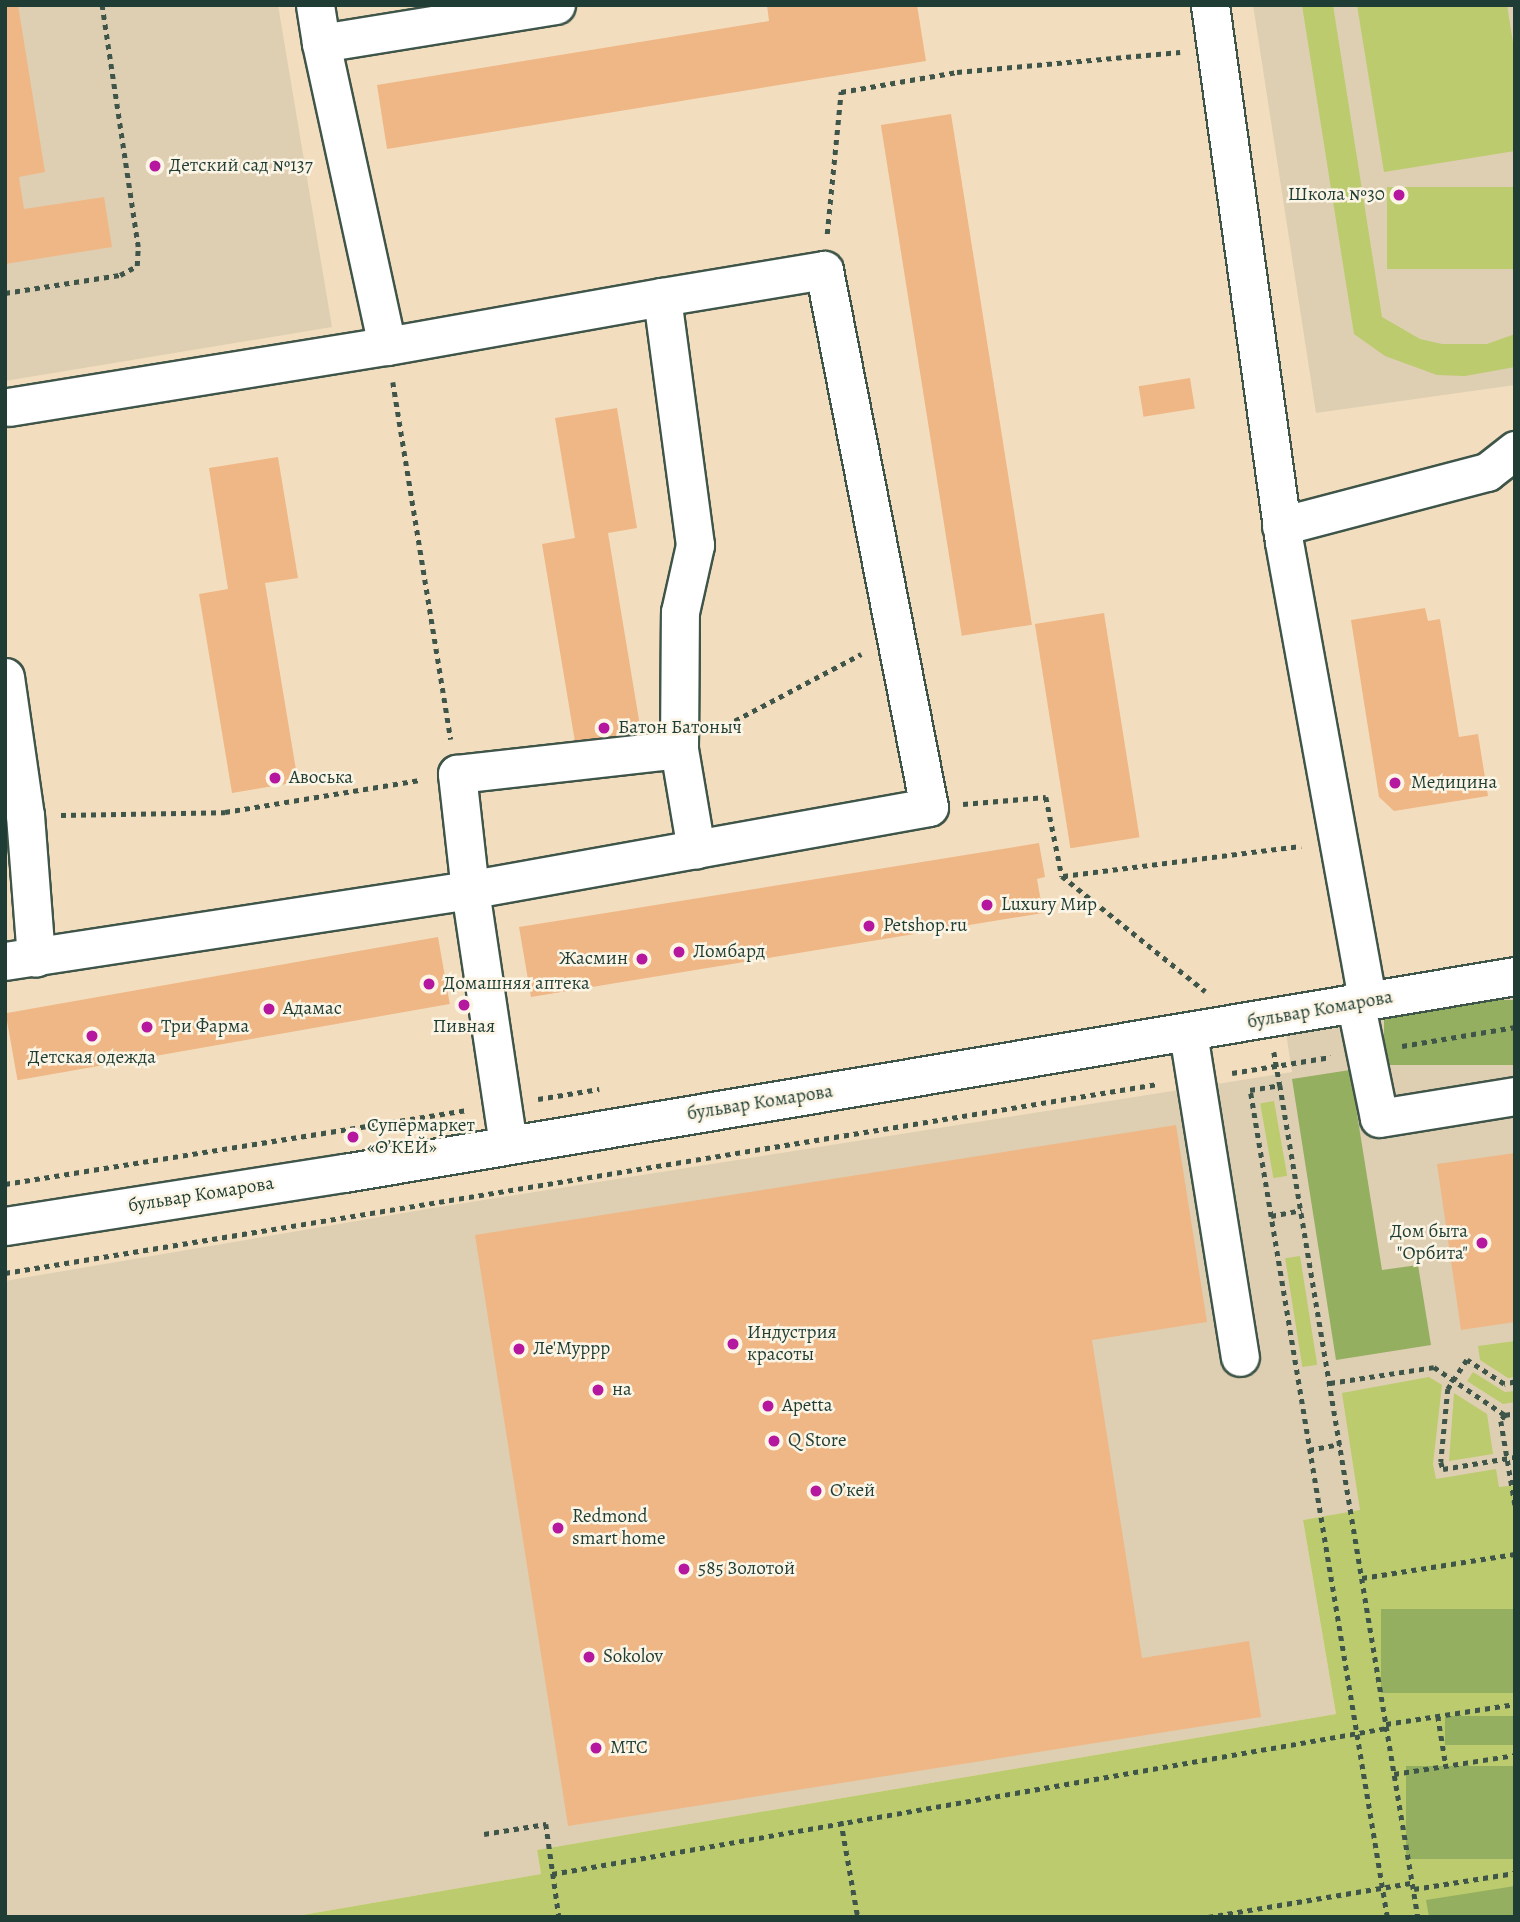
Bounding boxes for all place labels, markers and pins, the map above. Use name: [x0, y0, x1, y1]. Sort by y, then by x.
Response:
place label: Детский сад №137: [169, 155, 313, 177]
marker: Детский сад №137: [147, 158, 163, 174]
place label: Школа №30: [1288, 184, 1385, 206]
marker: Школа №30: [1391, 187, 1407, 203]
place label: Батон Батоныч: [618, 717, 742, 739]
marker: Батон Батоныч: [596, 720, 612, 736]
place label: Авоська: [289, 767, 353, 789]
marker: Авоська: [267, 770, 283, 786]
place label: Медицина: [1411, 772, 1497, 794]
marker: Медицина: [1385, 773, 1405, 793]
place label: Luxury Мир: [1001, 894, 1097, 916]
marker: Luxury Мир: [979, 897, 995, 913]
place label: Petshop.ru: [883, 915, 967, 937]
marker: Petshop.ru: [861, 918, 877, 934]
place label: Ломбард: [693, 941, 765, 963]
marker: Ломбард: [671, 944, 687, 960]
place label: Жасмин: [559, 948, 628, 970]
marker: Жасмин: [634, 951, 650, 967]
place label: Домашняя аптека: [443, 973, 590, 995]
marker: Домашняя аптека: [421, 976, 437, 992]
marker: Пивная: [456, 997, 472, 1013]
place label: Адамас: [283, 998, 342, 1020]
marker: Адамас: [261, 1001, 277, 1017]
place label: Три Фарма: [161, 1016, 249, 1038]
place label: Пивная: [433, 1016, 495, 1038]
marker: Три Фарма: [139, 1019, 155, 1035]
marker: Детская одежда: [84, 1028, 100, 1044]
place label: Детская одежда: [28, 1047, 156, 1069]
place label: Супермаркет «О’КЕЙ»: [367, 1115, 475, 1159]
marker: Супермаркет «О’КЕЙ»: [345, 1129, 361, 1145]
place label: Дом быта "Орбита": [1390, 1221, 1468, 1265]
marker: Дом быта "Орбита": [1474, 1235, 1490, 1251]
place label: Индустрия красоты: [747, 1322, 837, 1366]
marker: Индустрия красоты: [725, 1336, 741, 1352]
place label: Ле'Муррр: [533, 1338, 610, 1360]
marker: Ле'Муррр: [511, 1341, 527, 1357]
place label: на: [612, 1379, 632, 1401]
marker: на: [590, 1382, 606, 1398]
place label: Apetta: [782, 1395, 833, 1417]
marker: Apetta: [760, 1398, 776, 1414]
place label: Q Store: [788, 1430, 846, 1452]
marker: Q Store: [766, 1433, 782, 1449]
place label: О’кей: [830, 1480, 875, 1502]
marker: О’кей: [808, 1483, 824, 1499]
place label: Redmond smart home: [572, 1506, 666, 1550]
marker: Redmond smart home: [550, 1520, 566, 1536]
place label: 585 Золотой: [698, 1558, 795, 1580]
marker: 585 Золотой: [676, 1561, 692, 1577]
place label: Sokolov: [603, 1646, 663, 1668]
marker: Sokolov: [581, 1649, 597, 1665]
place label: МТС: [610, 1737, 648, 1759]
marker: МТС: [588, 1740, 604, 1756]

